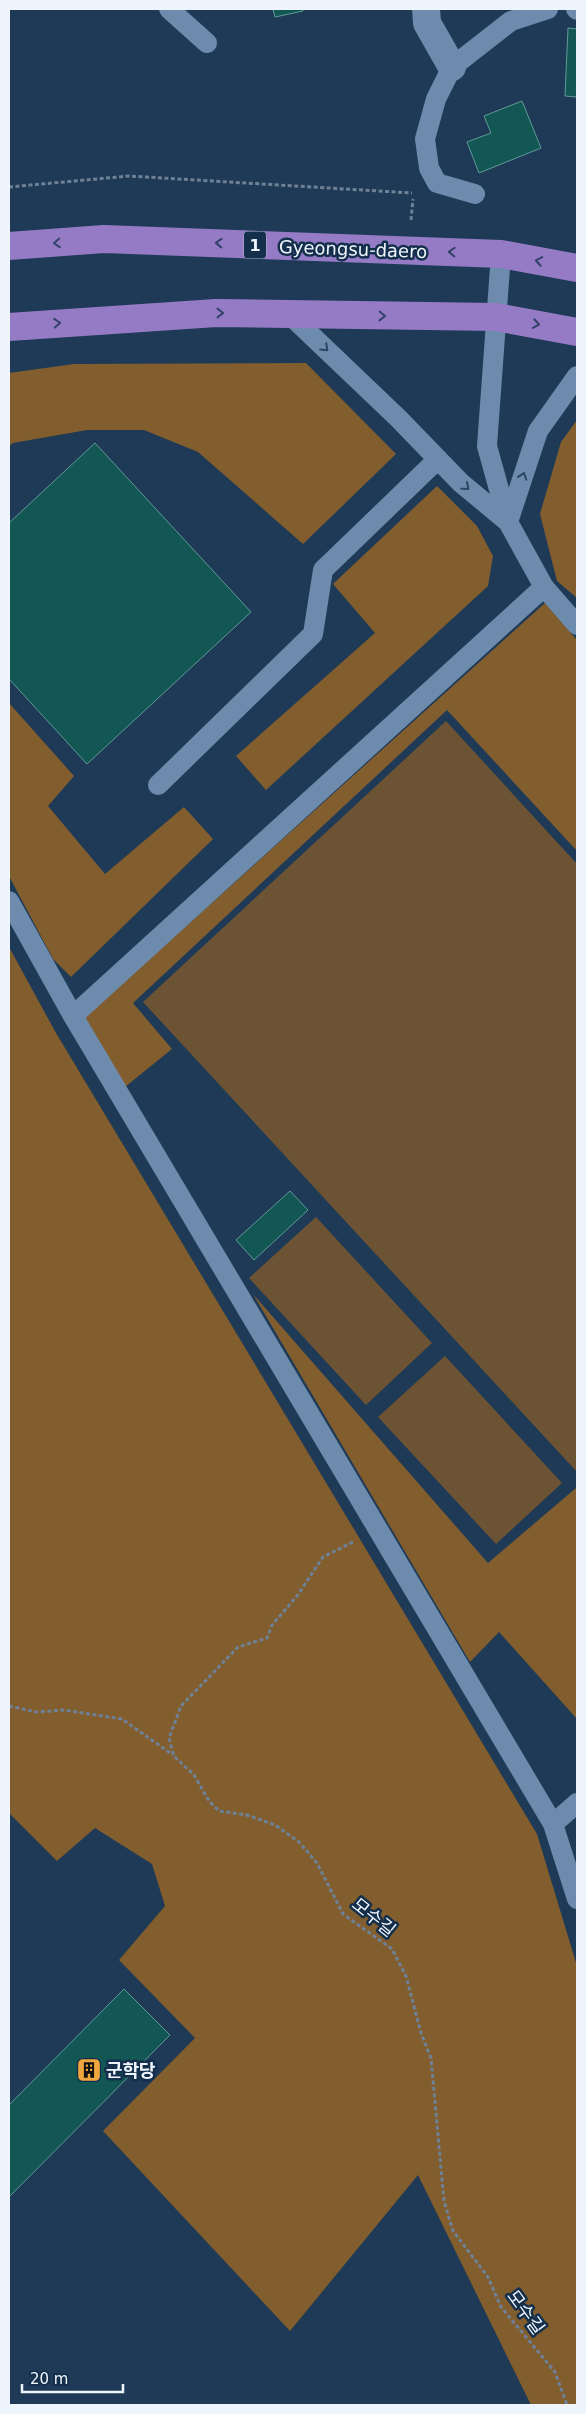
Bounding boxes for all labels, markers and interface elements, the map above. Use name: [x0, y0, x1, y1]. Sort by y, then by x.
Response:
road number: 1: [244, 232, 266, 258]
street label: Gyeongsu-daero: [278, 236, 428, 262]
one-way arrow: [53, 237, 61, 248]
one-way arrow: [215, 238, 223, 249]
one-way arrow: [448, 247, 456, 258]
one-way arrow: [535, 257, 543, 267]
one-way arrow: [216, 308, 224, 318]
one-way arrow: [378, 311, 386, 321]
one-way arrow: [54, 318, 62, 329]
one-way arrow: [532, 319, 541, 329]
one-way arrow: [319, 342, 328, 351]
one-way arrow: [518, 472, 528, 481]
one-way arrow: [460, 481, 469, 490]
street label: 모수길: [348, 1893, 400, 1941]
building icon: 군학당: [76, 2057, 102, 2083]
place label: 군학당: [106, 2060, 156, 2081]
street label: 모수길: [503, 2286, 549, 2338]
scale bar: [22, 2362, 124, 2394]
text: 20 m: [30, 2370, 68, 2388]

